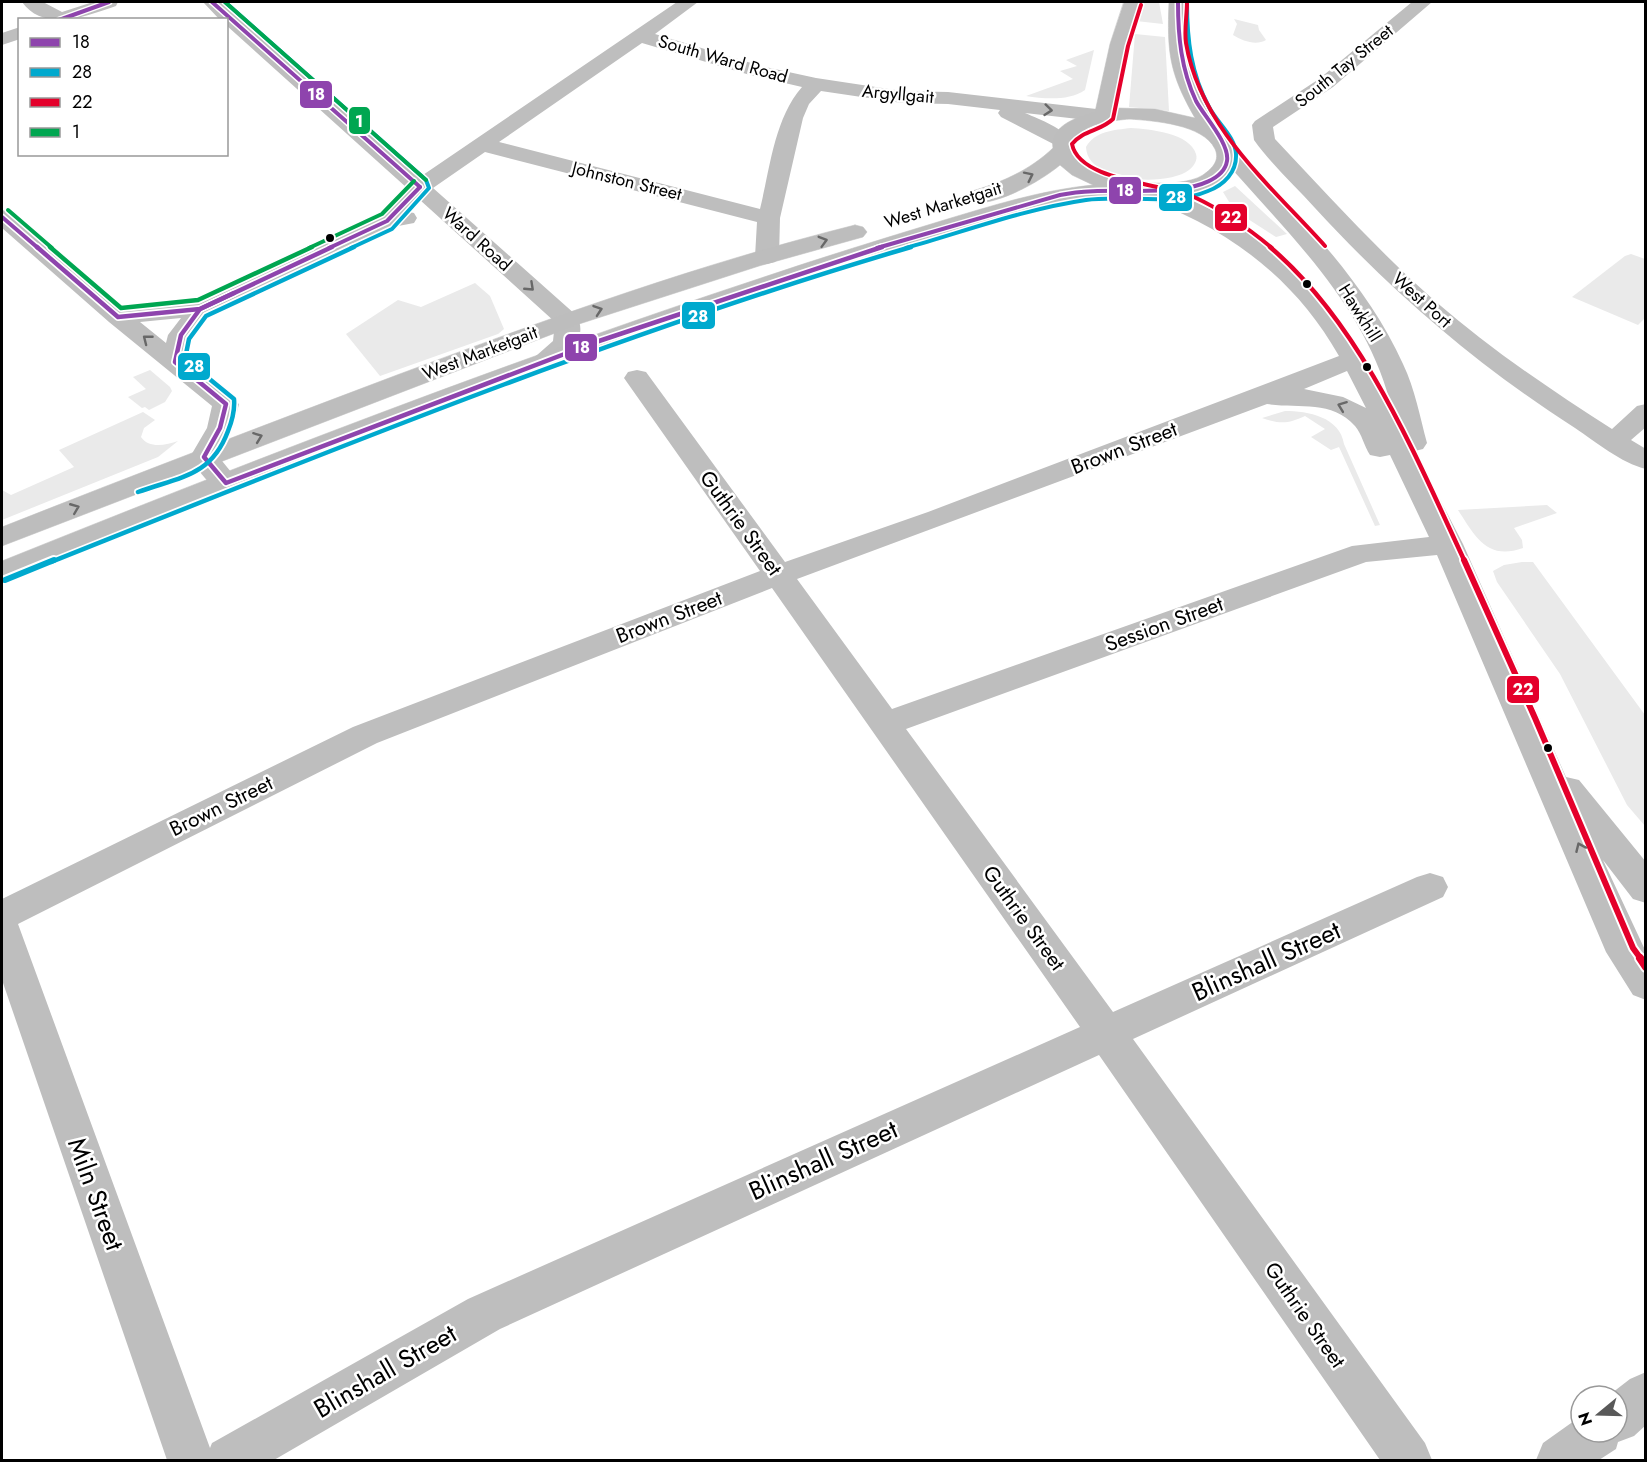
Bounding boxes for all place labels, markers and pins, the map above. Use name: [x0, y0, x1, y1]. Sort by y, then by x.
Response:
unlabelled marker: [324, 232, 336, 244]
unlabelled marker: [1301, 278, 1313, 290]
unlabelled marker: [1361, 361, 1373, 373]
unlabelled marker: [1542, 742, 1554, 754]

